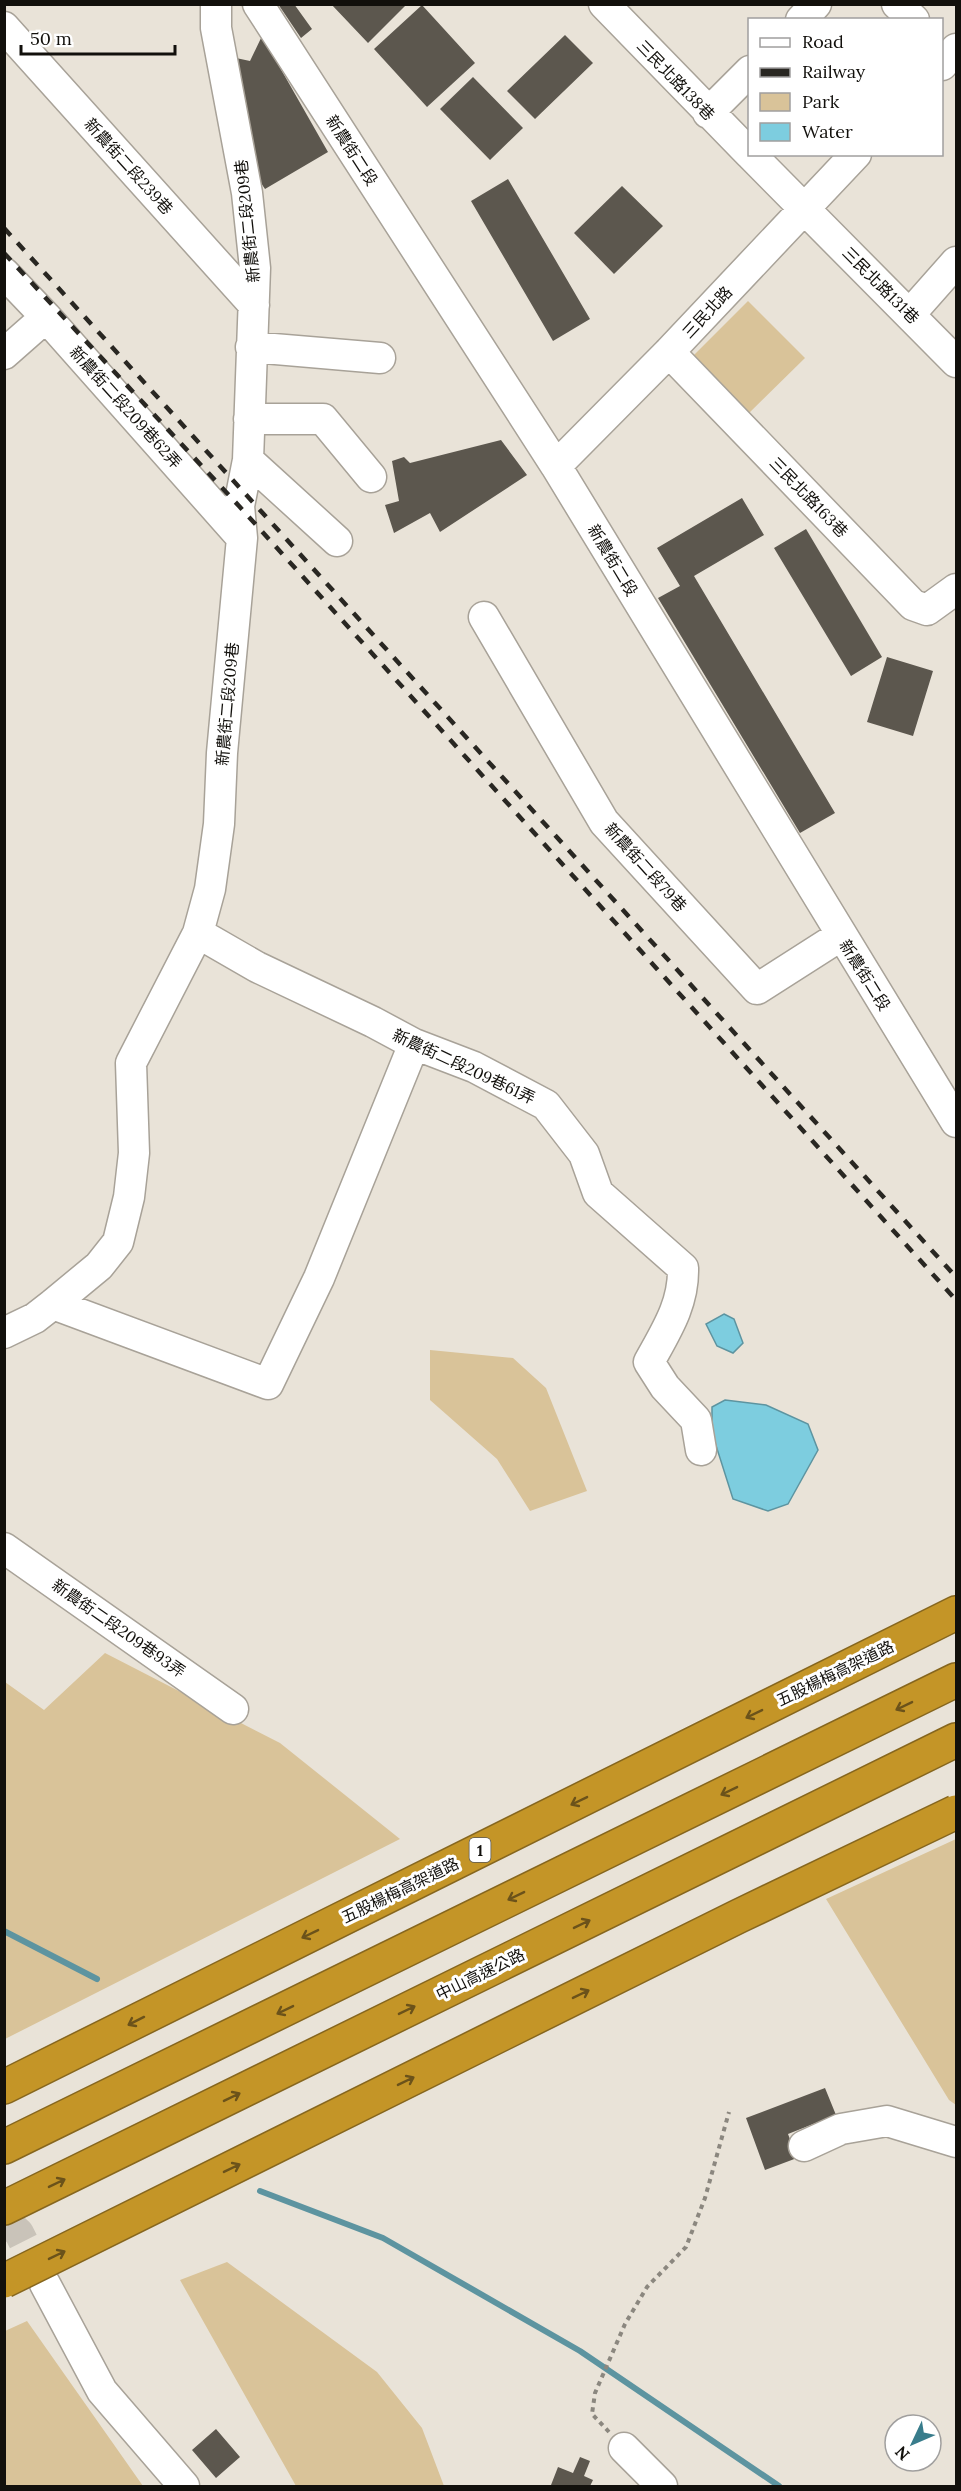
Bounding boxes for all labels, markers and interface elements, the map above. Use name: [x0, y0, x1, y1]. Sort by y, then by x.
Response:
scale bar: [21, 18, 176, 56]
legend: [748, 18, 943, 156]
text: 50 m: [30, 27, 72, 50]
text: Road: [802, 30, 844, 53]
street label: 三民北路138巷: [633, 36, 719, 124]
text: Railway: [802, 60, 866, 83]
text: Park: [802, 90, 840, 113]
street label: 新農街二段: [322, 111, 382, 189]
street label: 新農街二段239巷: [81, 114, 177, 218]
text: Water: [802, 120, 853, 143]
street label: 新農街二段209巷: [231, 158, 263, 284]
street label: 三民北路131巷: [838, 242, 924, 328]
street label: 三民北路: [678, 282, 736, 342]
street label: 新農街二段209巷62弄: [66, 342, 186, 472]
street label: 三民北路163巷: [766, 453, 852, 541]
street label: 新農街二段: [584, 521, 642, 599]
street label: 新農街二段209巷: [212, 641, 242, 767]
street label: 新農街二段79巷: [601, 818, 691, 916]
street label: 新農街二段: [835, 936, 895, 1014]
street label: 新農街二段209巷61弄: [390, 1024, 538, 1108]
street label: 新農街二段209巷93弄: [49, 1575, 189, 1681]
street label: 五股楊梅高架道路: [773, 1636, 897, 1710]
one-way arrow: [895, 1700, 913, 1712]
one-way arrow: [745, 1708, 763, 1720]
one-way arrow: [720, 1786, 738, 1798]
one-way arrow: [571, 1795, 589, 1807]
road number: 1: [470, 1838, 490, 1862]
street label: 五股楊梅高架道路: [338, 1853, 462, 1927]
one-way arrow: [508, 1891, 526, 1902]
one-way arrow: [572, 1918, 590, 1930]
one-way arrow: [302, 1929, 320, 1940]
street label: 中山高速公路: [432, 1944, 528, 2004]
one-way arrow: [571, 1988, 589, 2000]
one-way arrow: [276, 2004, 294, 2016]
one-way arrow: [398, 2004, 416, 2016]
one-way arrow: [128, 2015, 145, 2027]
one-way arrow: [397, 2075, 415, 2087]
one-way arrow: [223, 2090, 241, 2102]
one-way arrow: [222, 2162, 240, 2173]
one-way arrow: [48, 2176, 66, 2188]
one-way arrow: [47, 2248, 65, 2260]
north arrow: [883, 2413, 943, 2473]
text: N: [891, 2442, 914, 2465]

